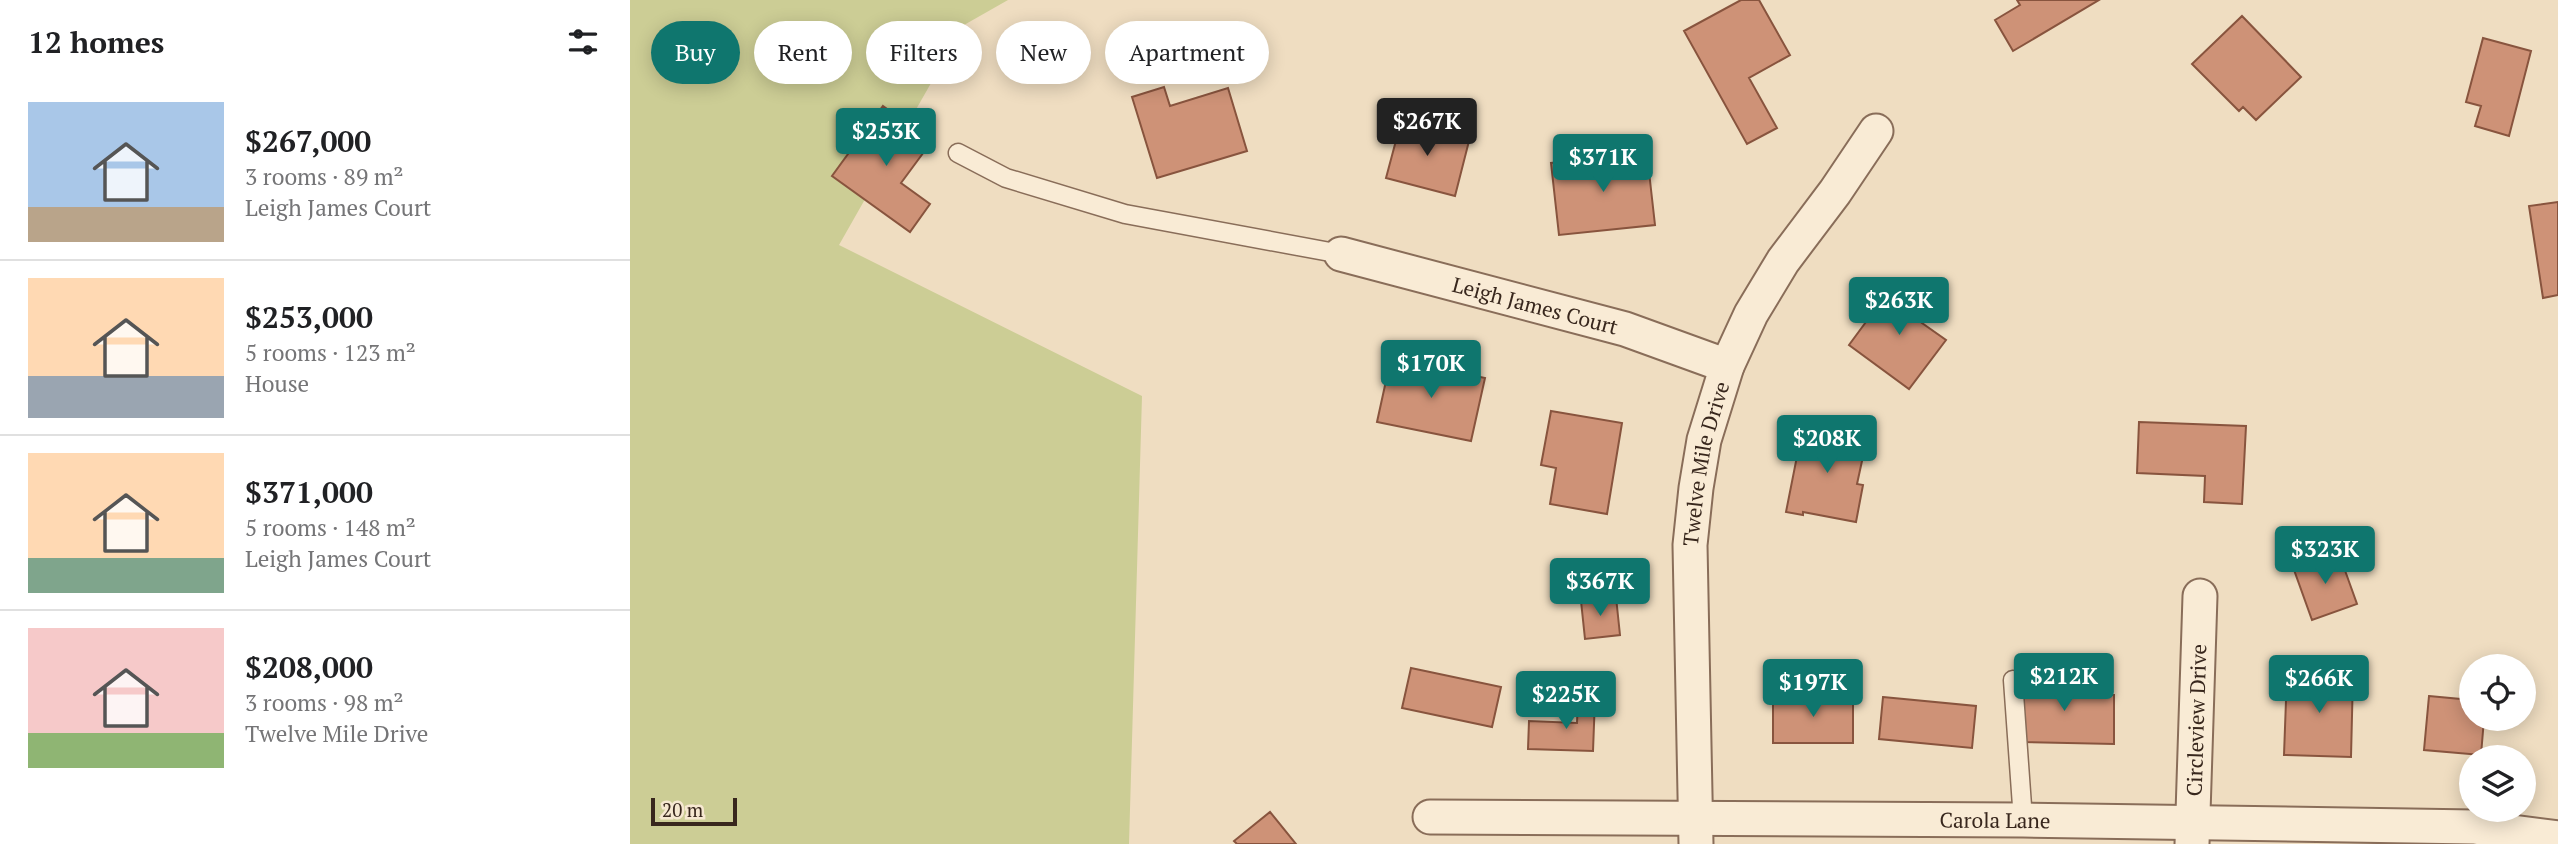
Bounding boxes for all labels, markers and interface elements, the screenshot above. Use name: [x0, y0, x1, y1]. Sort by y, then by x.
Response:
chip: Buy: [651, 21, 740, 84]
chip: Rent: [754, 21, 852, 84]
chip: Filters: [866, 21, 982, 84]
chip: New: [996, 21, 1091, 84]
chip: Apartment: [1105, 21, 1269, 84]
text: 12 homes: [28, 22, 164, 62]
icon: filters: [564, 23, 602, 61]
pin: $267K: [1378, 99, 1476, 158]
text: $267K: [1393, 105, 1461, 136]
pin: $253K: [837, 108, 935, 168]
text: $253K: [852, 115, 920, 146]
text: $267,000: [245, 121, 371, 161]
icon: home: [84, 130, 168, 214]
pin: $371K: [1554, 134, 1652, 194]
text: $371K: [1569, 141, 1637, 172]
text: 3 rooms · 89 m²: [245, 161, 404, 192]
text: Leigh James Court: [245, 192, 431, 223]
street label: Leigh James Court: [1449, 270, 1621, 341]
pin: $263K: [1850, 278, 1948, 337]
text: $263K: [1865, 284, 1933, 315]
text: $253,000: [245, 297, 373, 337]
icon: home: [84, 306, 168, 390]
text: 5 rooms · 123 m²: [245, 337, 416, 368]
pin: $170K: [1382, 340, 1480, 400]
text: $170K: [1397, 347, 1465, 378]
text: House: [245, 368, 309, 399]
street label: Twelve Mile Drive: [1676, 378, 1735, 547]
pin: $208K: [1778, 416, 1876, 475]
text: $208K: [1793, 422, 1861, 453]
text: $371,000: [245, 472, 373, 512]
icon: home: [84, 481, 168, 565]
text: 5 rooms · 148 m²: [245, 512, 416, 543]
pin: $323K: [2276, 526, 2374, 586]
text: $323K: [2291, 533, 2359, 564]
text: Leigh James Court: [245, 543, 431, 574]
pin: $367K: [1551, 558, 1649, 618]
text: $367K: [1566, 565, 1634, 596]
street label: Circleview Drive: [2180, 643, 2212, 797]
text: $208,000: [245, 647, 373, 687]
pin: $212K: [2015, 654, 2113, 713]
map controls: [2459, 654, 2536, 822]
button: locate: [2459, 654, 2536, 731]
icon: home: [84, 656, 168, 740]
pin: $266K: [2270, 656, 2368, 715]
pin: $197K: [1764, 660, 1862, 719]
text: $212K: [2030, 660, 2098, 691]
text: $266K: [2285, 662, 2353, 693]
text: $197K: [1779, 666, 1847, 697]
pin: $225K: [1517, 672, 1615, 731]
text: $225K: [1532, 678, 1600, 709]
text: 3 rooms · 98 m²: [245, 687, 404, 718]
text: Twelve Mile Drive: [245, 718, 428, 749]
button: layers: [2459, 745, 2536, 822]
scale bar: [651, 795, 737, 827]
text: 20 m: [662, 797, 703, 822]
street label: Carola Lane: [1939, 806, 2051, 834]

